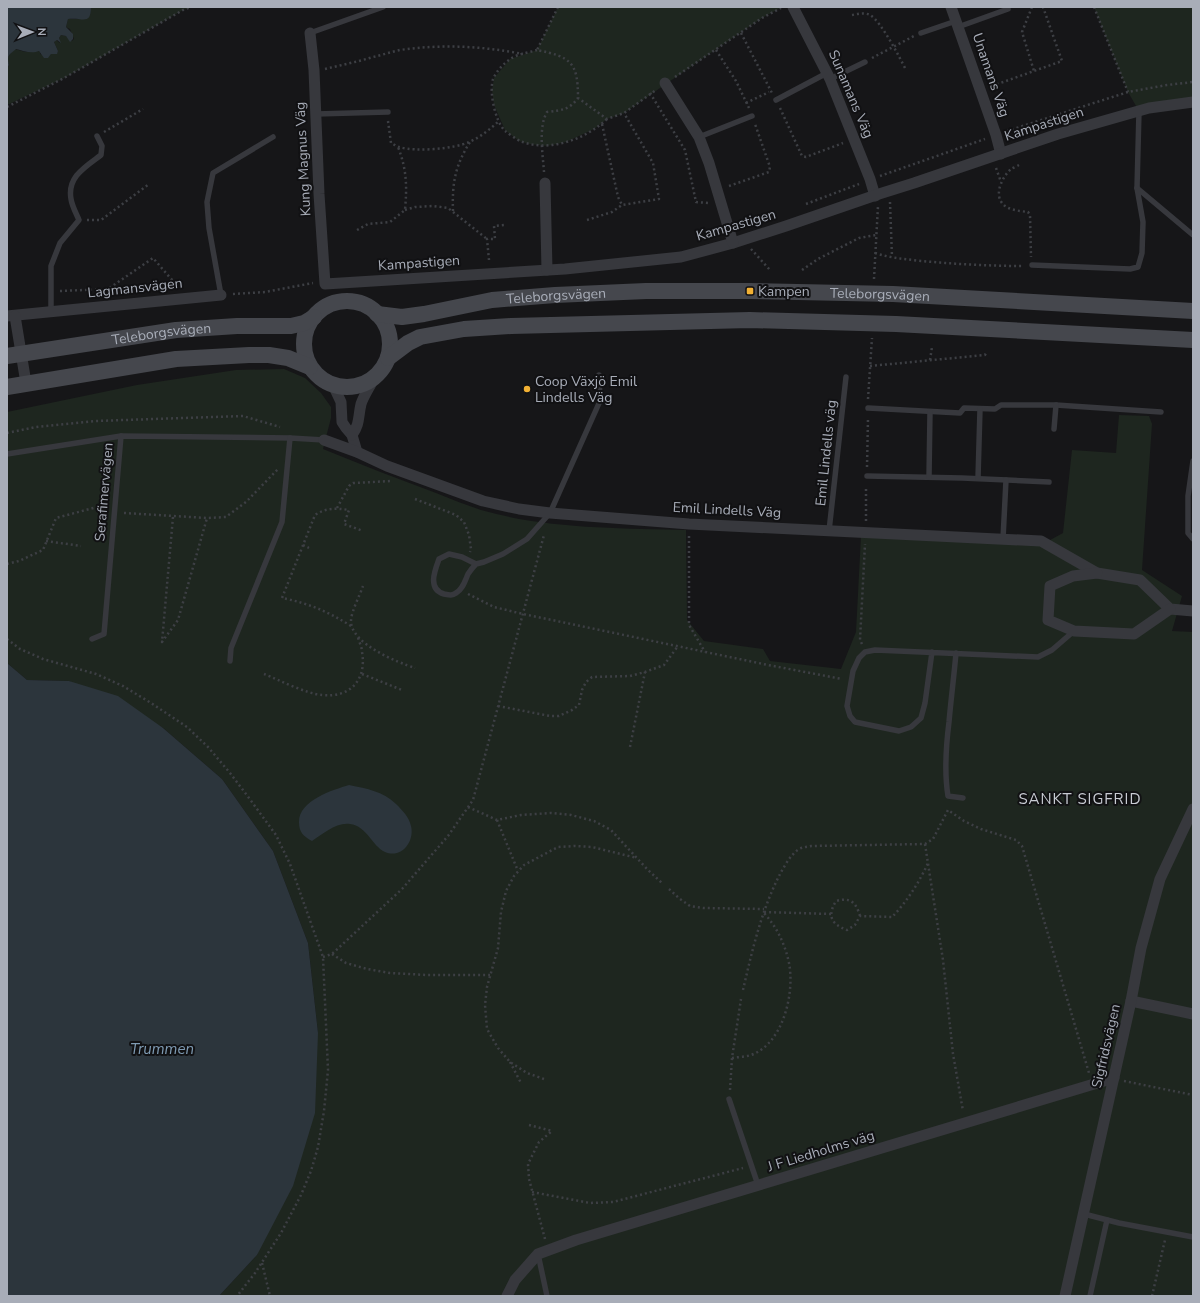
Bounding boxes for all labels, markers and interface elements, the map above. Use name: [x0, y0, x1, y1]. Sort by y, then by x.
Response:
north arrow: [12, 12, 52, 52]
text: N: [34, 28, 49, 36]
street label: Unamans Väg: [968, 30, 1014, 120]
street label: Sunamans Väg: [824, 47, 878, 141]
street label: Kung Magnus Väg: [291, 101, 315, 217]
street label: Kampastigen: [1002, 102, 1086, 146]
street label: Kampastigen: [694, 205, 778, 245]
street label: Kampastigen: [377, 251, 461, 275]
street label: Lagmansvägen: [87, 274, 183, 302]
place label: Kampen: [758, 282, 810, 301]
street label: Teleborgsvägen: [505, 283, 606, 308]
street label: Teleborgsvägen: [830, 283, 930, 306]
marker: Kampen: [745, 286, 755, 296]
street label: Teleborgsvägen: [110, 318, 212, 349]
place label: Coop Växjö Emil Lindells Väg: [535, 372, 638, 407]
marker: Coop Växjö Emil Lindells Väg: [522, 384, 532, 394]
street label: Emil Lindells väg: [811, 399, 841, 507]
street label: Serafimervägen: [90, 442, 118, 542]
street label: Emil Lindells Väg: [672, 498, 782, 522]
district label: SANKT SIGFRID: [1018, 789, 1142, 809]
street label: Sigfridsvägen: [1087, 1002, 1125, 1090]
water label: Trummen: [130, 1039, 194, 1059]
street label: J F Liedholms väg: [764, 1126, 877, 1177]

